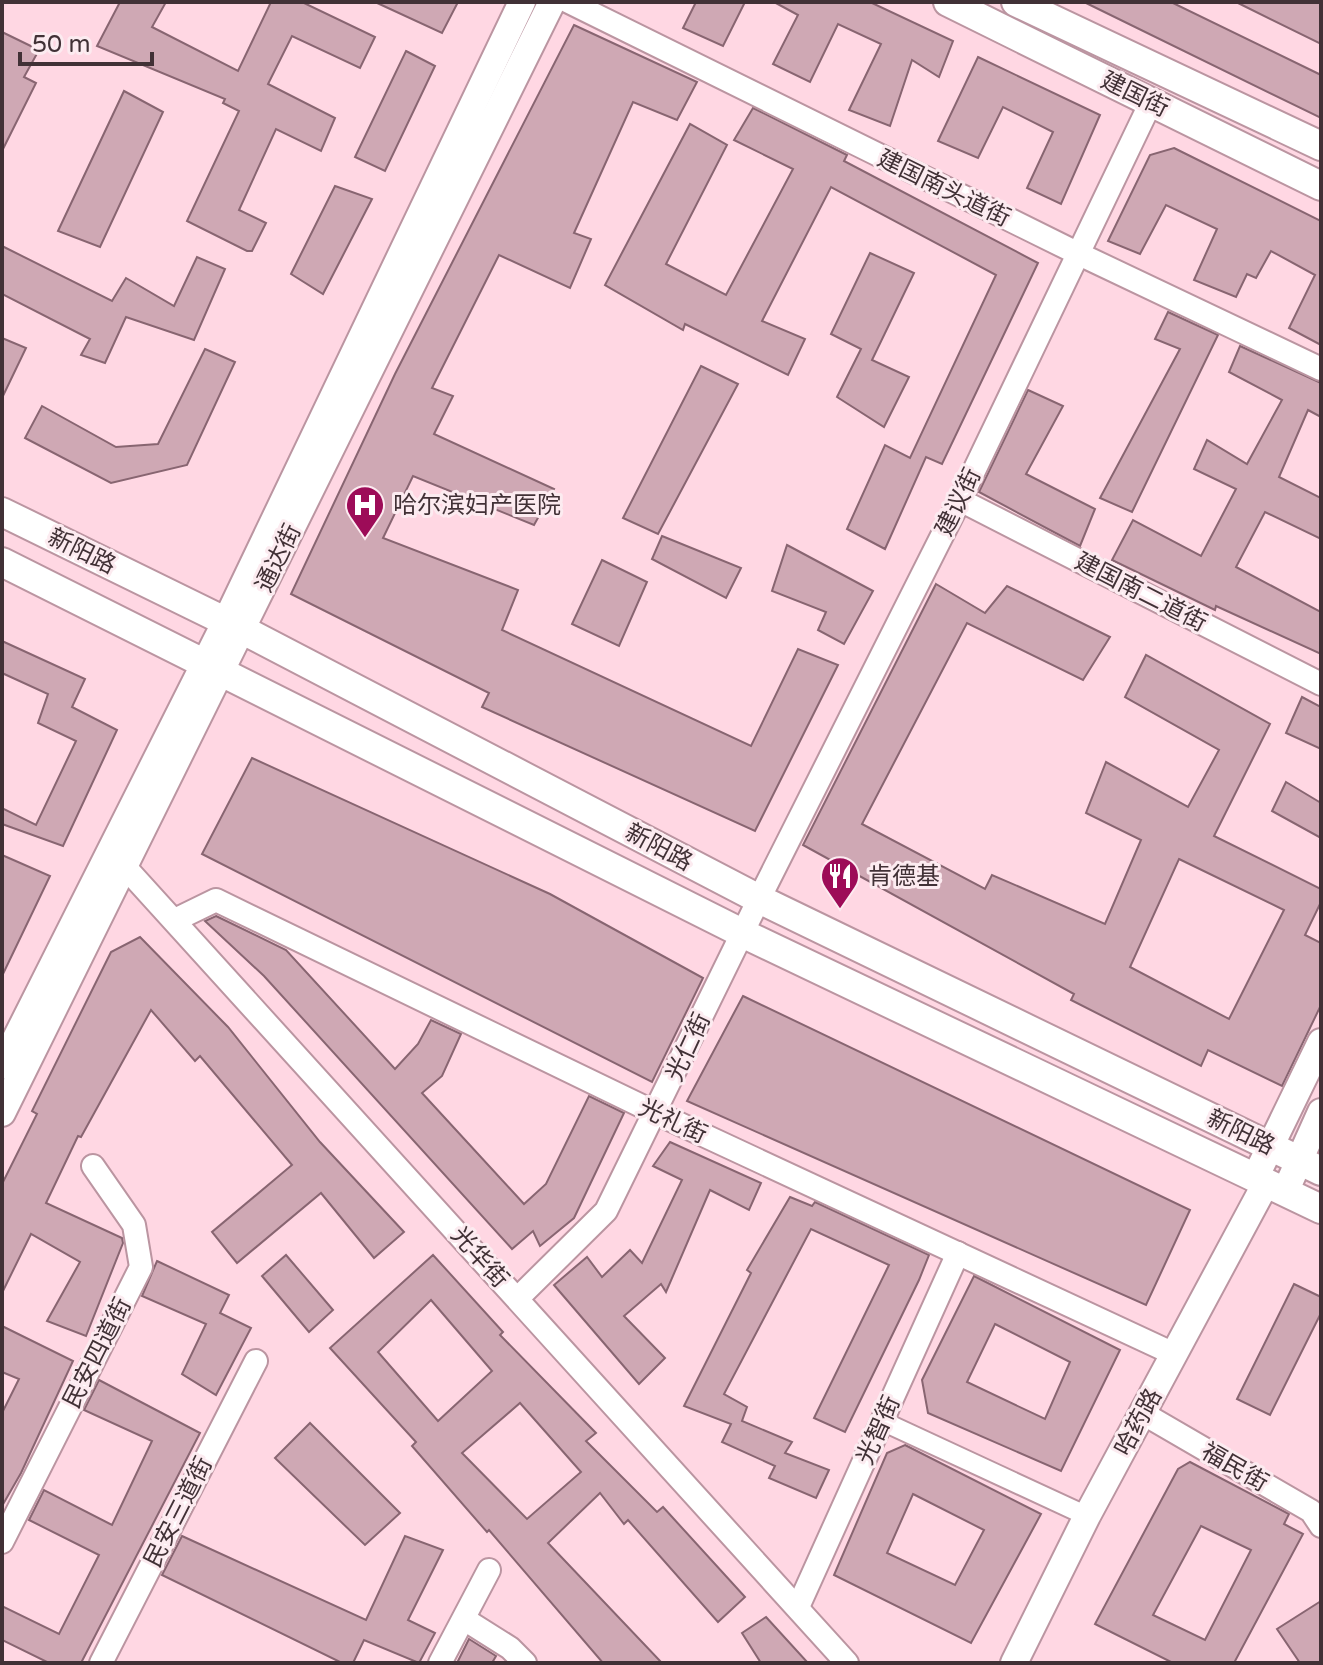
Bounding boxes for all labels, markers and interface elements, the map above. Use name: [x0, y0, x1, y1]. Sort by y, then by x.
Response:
scale bar: [20, 16, 152, 66]
text: 50 m: [32, 30, 90, 59]
street label: 建国街: [1096, 66, 1173, 123]
street label: 建国南头道街: [873, 144, 1015, 233]
street label: 建议街: [930, 464, 987, 541]
hospital icon: 哈尔滨妇产医院: [344, 484, 386, 539]
place label: 哈尔滨妇产医院: [393, 491, 561, 520]
street label: 通达街: [250, 520, 307, 597]
street label: 新阳路: [43, 523, 120, 580]
street label: 建国南二道街: [1070, 547, 1212, 638]
street label: 新阳路: [620, 818, 697, 877]
restaurant icon: 肯德基: [819, 855, 861, 910]
place label: 肯德基: [868, 862, 940, 891]
street label: 光仁街: [660, 1008, 717, 1086]
street label: 光礼街: [634, 1093, 712, 1150]
street label: 新阳路: [1202, 1104, 1279, 1161]
street label: 光华街: [445, 1221, 514, 1294]
street label: 民安四道街: [57, 1293, 138, 1413]
street label: 哈药路: [1109, 1384, 1168, 1461]
street label: 光智街: [851, 1391, 906, 1469]
street label: 福民街: [1196, 1437, 1273, 1498]
street label: 民安三道街: [138, 1452, 219, 1572]

